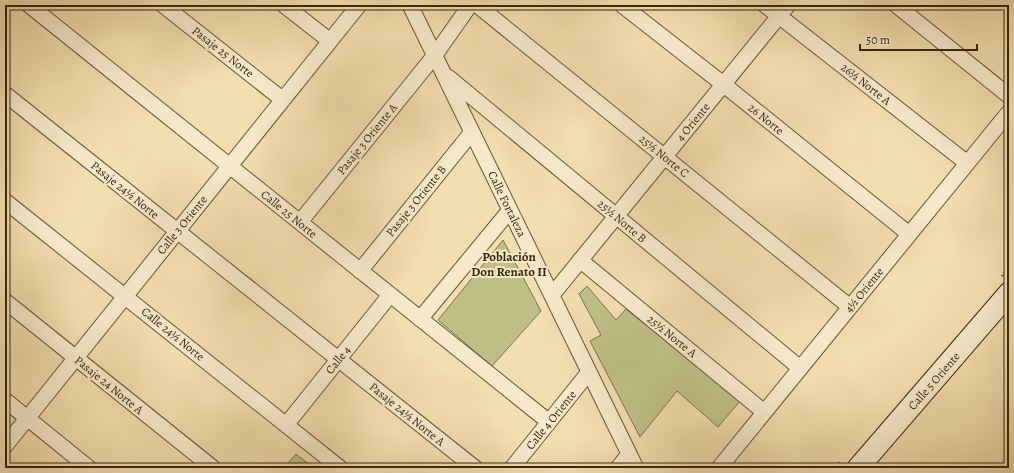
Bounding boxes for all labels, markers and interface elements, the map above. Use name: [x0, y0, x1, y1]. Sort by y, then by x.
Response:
street label: Pasaje 25 Norte: [189, 23, 257, 81]
scale bar: [860, 26, 977, 52]
text: 50 m: [866, 32, 890, 48]
street label: 26½ Norte A: [837, 59, 895, 109]
street label: Pasaje 3 Oriente A: [333, 99, 401, 178]
street label: 4 Oriente: [673, 99, 713, 145]
street label: 26 Norte: [745, 100, 787, 138]
street label: 25½ Norte C: [636, 131, 692, 181]
street label: Pasaje 24½ Norte: [88, 158, 162, 222]
street label: Pasaje 3 Oriente B: [382, 162, 450, 240]
street label: Calle Fortaleza: [484, 168, 530, 240]
street label: Calle 25 Norte: [257, 186, 321, 242]
street label: Calle 3 Oriente: [153, 192, 211, 258]
street label: 25½ Norte B: [594, 196, 650, 246]
district label: Población Don Renato II: [471, 248, 547, 280]
street label: 4½ Oriente: [841, 264, 887, 316]
street label: Calle 24½ Norte: [138, 304, 208, 364]
street label: 25½ Norte A: [644, 311, 701, 362]
street label: Calle 4: [322, 342, 355, 378]
street label: Calle 5 Oriente: [904, 349, 964, 413]
street label: Pasaje 24 Norte A: [71, 352, 148, 418]
street label: Pasaje 24½ Norte A: [366, 379, 449, 450]
street label: Calle 4 Oriente: [522, 387, 580, 453]

